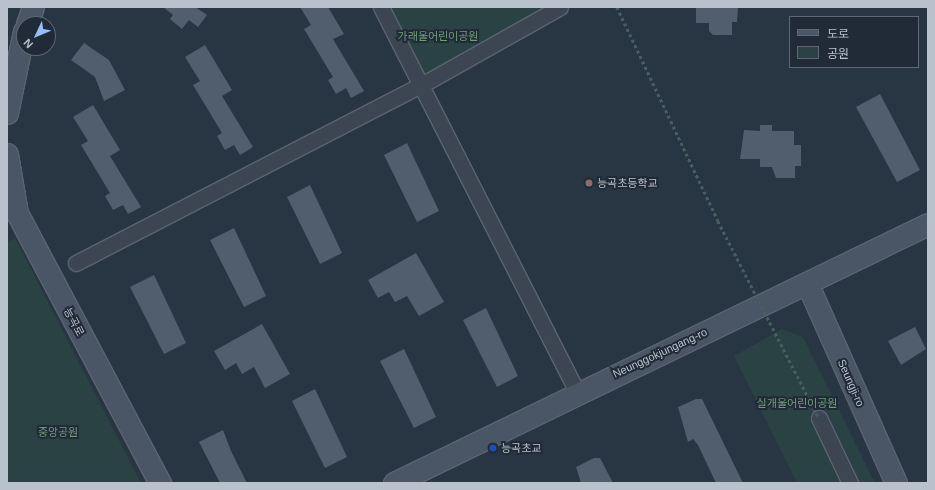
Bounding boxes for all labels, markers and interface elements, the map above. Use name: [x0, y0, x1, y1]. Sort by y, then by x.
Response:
north arrow: [16, 16, 56, 56]
legend: [789, 16, 919, 68]
text: 도로: [827, 27, 849, 41]
park label: 가래울어린이공원: [398, 29, 478, 43]
text: N: [21, 37, 35, 51]
text: 공원: [827, 47, 849, 61]
place label: 능곡초등학교: [597, 176, 658, 190]
marker: 능곡초등학교: [584, 178, 594, 188]
street label: 능곡로: [61, 305, 87, 339]
street label: Neunggokjungang-ro: [611, 325, 709, 381]
street label: Seungji-ro: [835, 357, 867, 409]
park label: 실개울어린이공원: [757, 396, 837, 410]
park label: 중앙공원: [38, 425, 78, 439]
place label: 능곡초교: [501, 441, 541, 455]
marker: 능곡초교: [488, 443, 498, 453]

